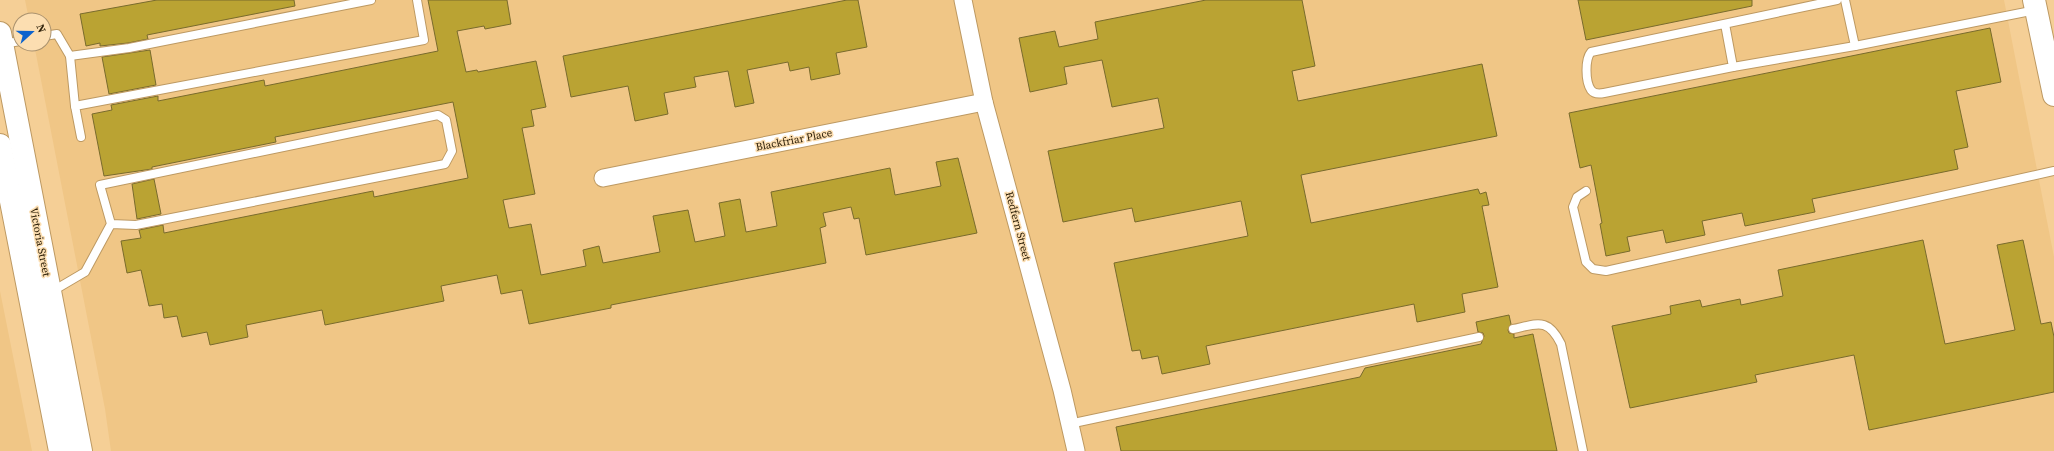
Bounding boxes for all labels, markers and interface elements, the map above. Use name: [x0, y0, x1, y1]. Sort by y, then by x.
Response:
north arrow: [12, 12, 52, 52]
text: N: [32, 22, 49, 35]
street label: Blackfriar Place: [754, 125, 834, 155]
street label: Redfern Street: [1002, 190, 1034, 262]
street label: Victoria Street: [26, 206, 54, 278]

